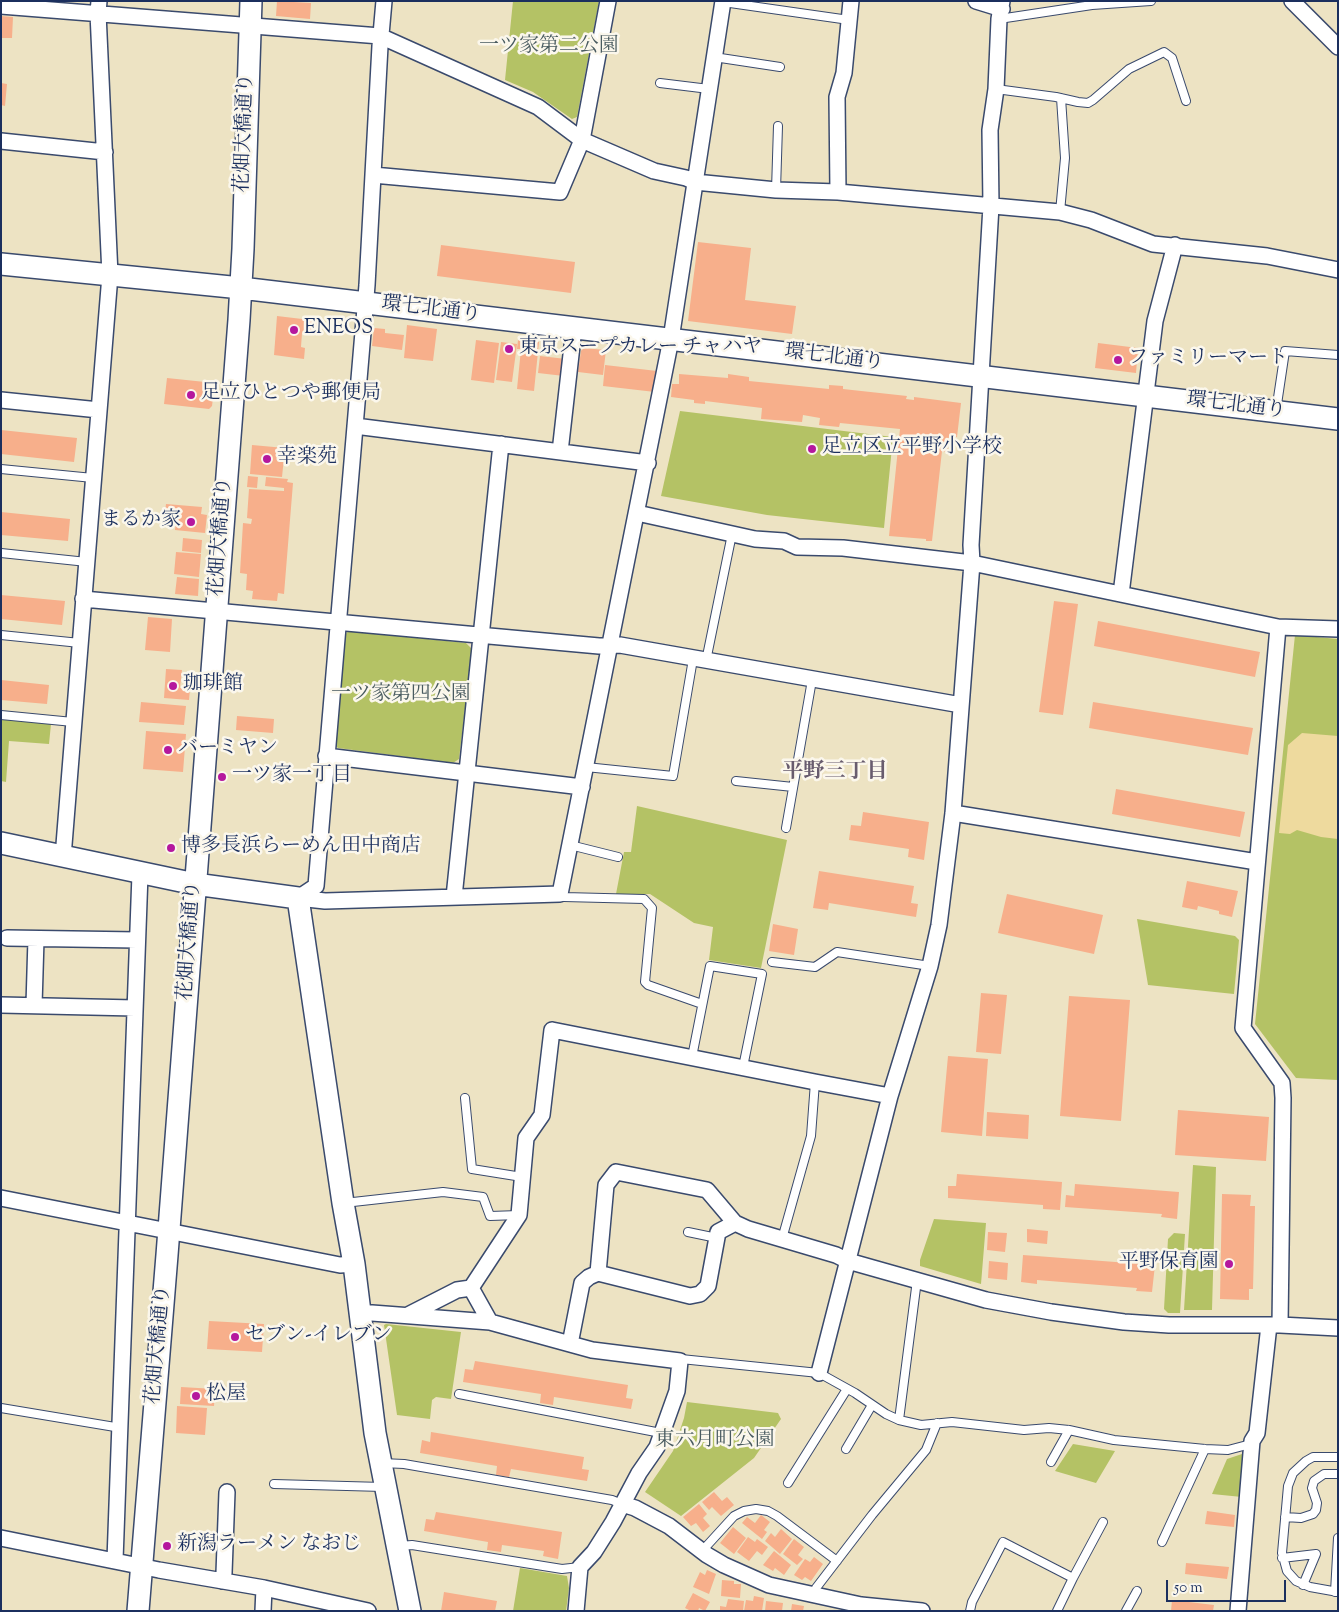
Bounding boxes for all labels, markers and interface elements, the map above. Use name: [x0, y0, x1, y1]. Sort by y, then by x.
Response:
park label: 一ツ家第二公園: [479, 36, 619, 60]
street label: 花畑大橋通り: [232, 73, 260, 193]
street label: 環七北通り: [380, 293, 482, 329]
place label: ENEOS: [304, 318, 373, 342]
marker: ENEOS: [288, 324, 300, 336]
place label: 東京スープカレー チャハヤ: [519, 337, 762, 361]
street label: 環七北通り: [783, 341, 885, 377]
marker: 東京スープカレー チャハヤ: [503, 343, 515, 355]
place label: ファミリーマート: [1128, 348, 1288, 372]
marker: ファミリーマート: [1112, 354, 1124, 366]
place label: 足立ひとつや郵便局: [201, 383, 381, 407]
marker: 足立ひとつや郵便局: [185, 389, 197, 401]
street label: 環七北通り: [1185, 389, 1287, 425]
place label: 足立区立平野小学校: [822, 437, 1002, 461]
marker: 足立区立平野小学校: [806, 443, 818, 455]
place label: 幸楽苑: [277, 447, 337, 471]
marker: 幸楽苑: [261, 453, 273, 465]
street label: 花畑大橋通り: [206, 476, 238, 598]
place label: まるか家: [101, 510, 181, 534]
marker: まるか家: [185, 516, 197, 528]
place label: 珈琲館: [183, 674, 243, 698]
marker: 珈琲館: [167, 680, 179, 692]
park label: 一ツ家第四公園: [331, 684, 471, 708]
place label: バーミヤン: [178, 738, 278, 762]
marker: バーミヤン: [162, 744, 174, 756]
district label: 平野三丁目: [783, 760, 887, 786]
place label: 一ツ家一丁目: [232, 765, 352, 789]
marker: 一ツ家一丁目: [216, 771, 228, 783]
place label: 博多長浜らーめん田中商店: [181, 836, 421, 860]
marker: 博多長浜らーめん田中商店: [165, 842, 177, 854]
street label: 花畑大橋通り: [175, 880, 207, 1002]
place label: 平野保育園: [1119, 1252, 1219, 1276]
marker: 平野保育園: [1223, 1258, 1235, 1270]
street label: 花畑大橋通り: [143, 1284, 177, 1406]
place label: セブン-イレブン: [245, 1325, 392, 1349]
marker: セブン-イレブン: [229, 1331, 241, 1343]
place label: 松屋: [206, 1384, 246, 1408]
marker: 松屋: [190, 1390, 202, 1402]
park label: 東六月町公園: [655, 1430, 775, 1454]
place label: 新潟ラーメン なおじ: [177, 1534, 361, 1558]
marker: 新潟ラーメン なおじ: [161, 1540, 173, 1552]
scale bar: [1169, 1570, 1289, 1602]
text: 50 m: [1174, 1578, 1203, 1599]

